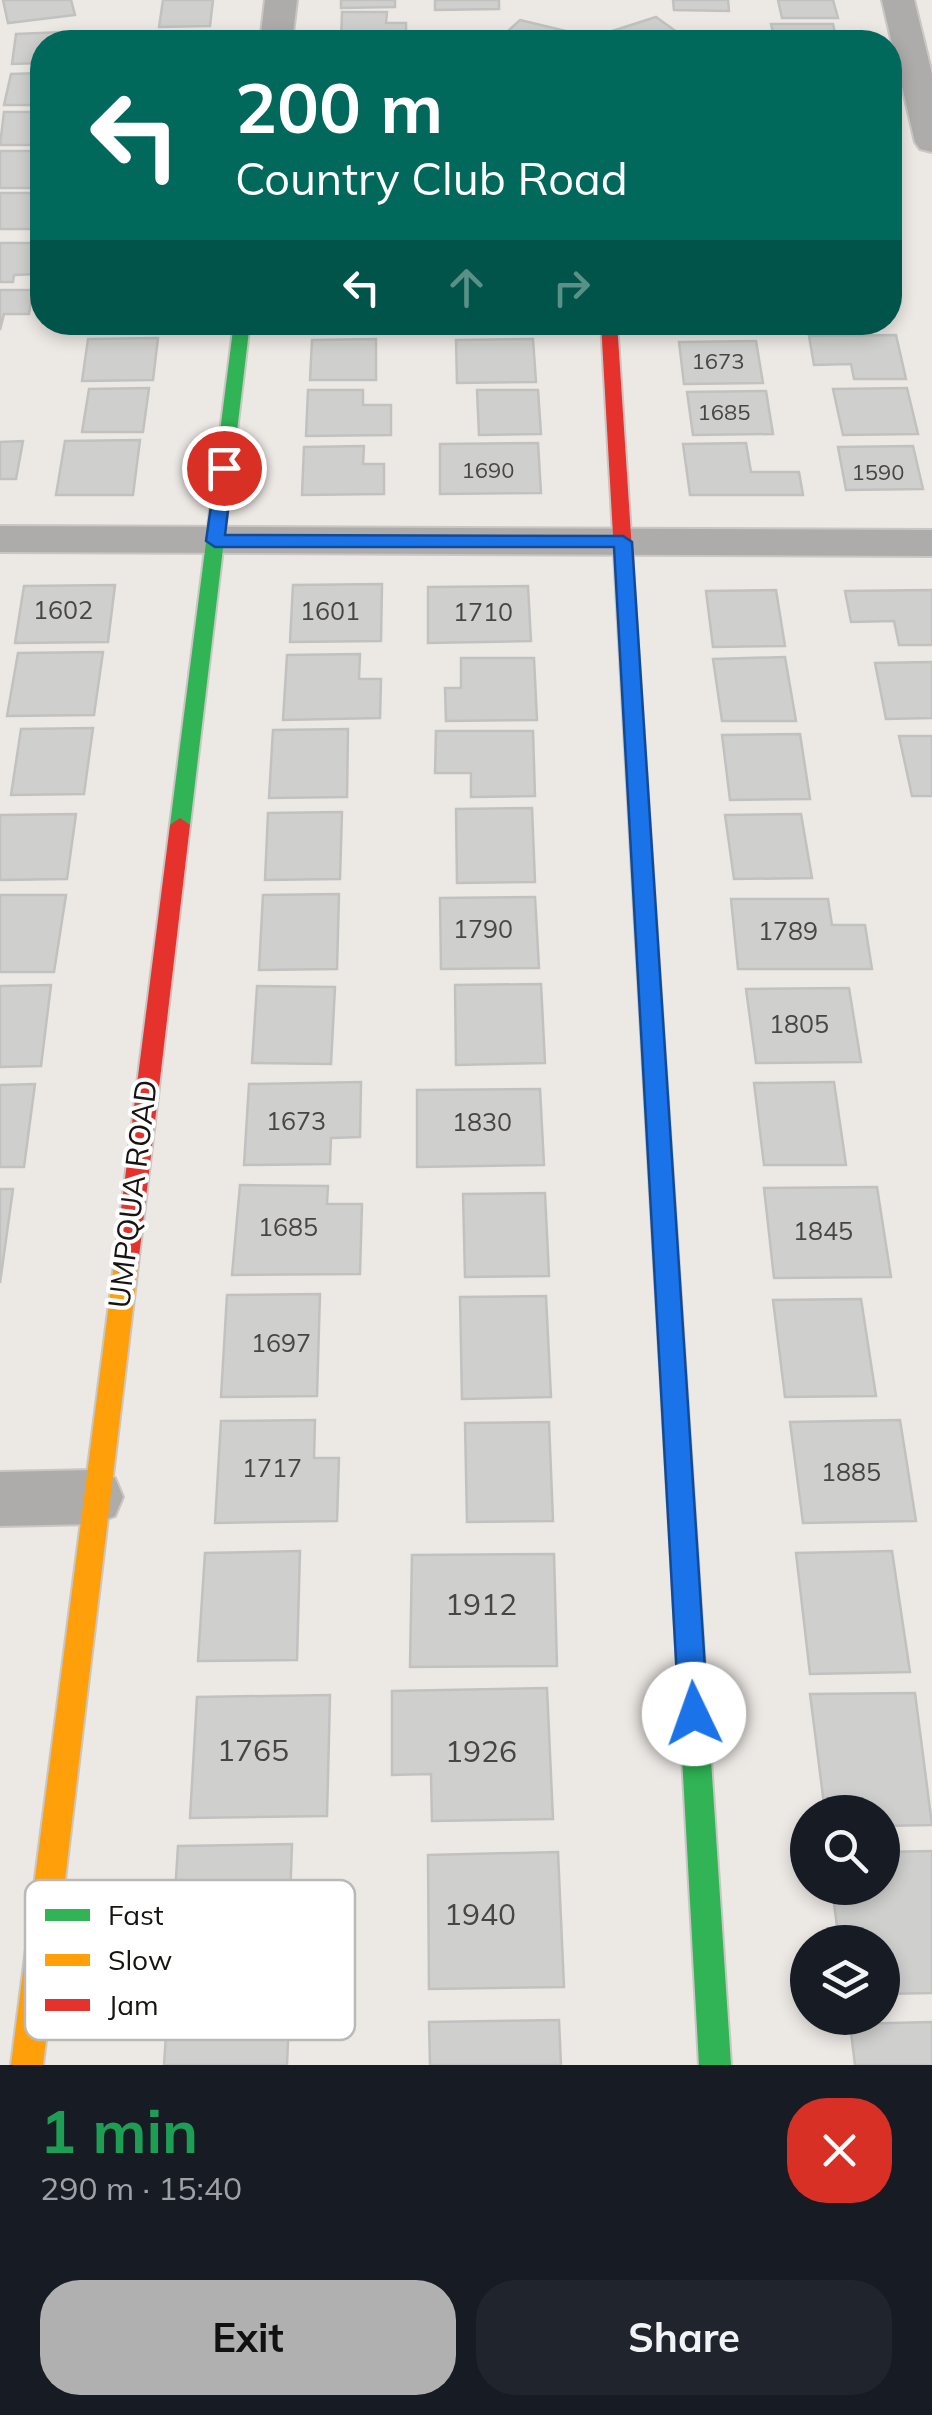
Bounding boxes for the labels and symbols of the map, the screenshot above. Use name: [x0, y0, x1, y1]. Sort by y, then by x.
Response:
house number: 1673: [692, 347, 744, 375]
house number: 1685: [698, 398, 750, 426]
pin: [182, 426, 267, 511]
house number: 1690: [462, 456, 514, 484]
house number: 1590: [852, 458, 904, 486]
house number: 1602: [33, 594, 93, 625]
house number: 1601: [300, 595, 360, 626]
house number: 1710: [453, 596, 513, 627]
house number: 1790: [453, 913, 513, 944]
house number: 1789: [758, 915, 818, 946]
house number: 1805: [769, 1008, 829, 1039]
street label: UMPQUA ROAD: [99, 1078, 165, 1310]
house number: 1673: [266, 1105, 326, 1136]
house number: 1830: [452, 1106, 512, 1137]
house number: 1685: [258, 1211, 318, 1242]
house number: 1845: [793, 1215, 853, 1246]
house number: 1697: [251, 1327, 311, 1358]
house number: 1717: [242, 1452, 302, 1483]
house number: 1885: [821, 1456, 881, 1487]
house number: 1912: [445, 1585, 517, 1623]
position arrow: [642, 1662, 746, 1766]
house number: 1765: [217, 1731, 289, 1769]
house number: 1926: [445, 1732, 517, 1770]
legend: [25, 1880, 355, 2040]
house number: 1940: [444, 1895, 516, 1933]
text: Fast: [108, 1897, 164, 1932]
text: Slow: [108, 1942, 172, 1977]
text: Jam: [108, 1987, 159, 2022]

